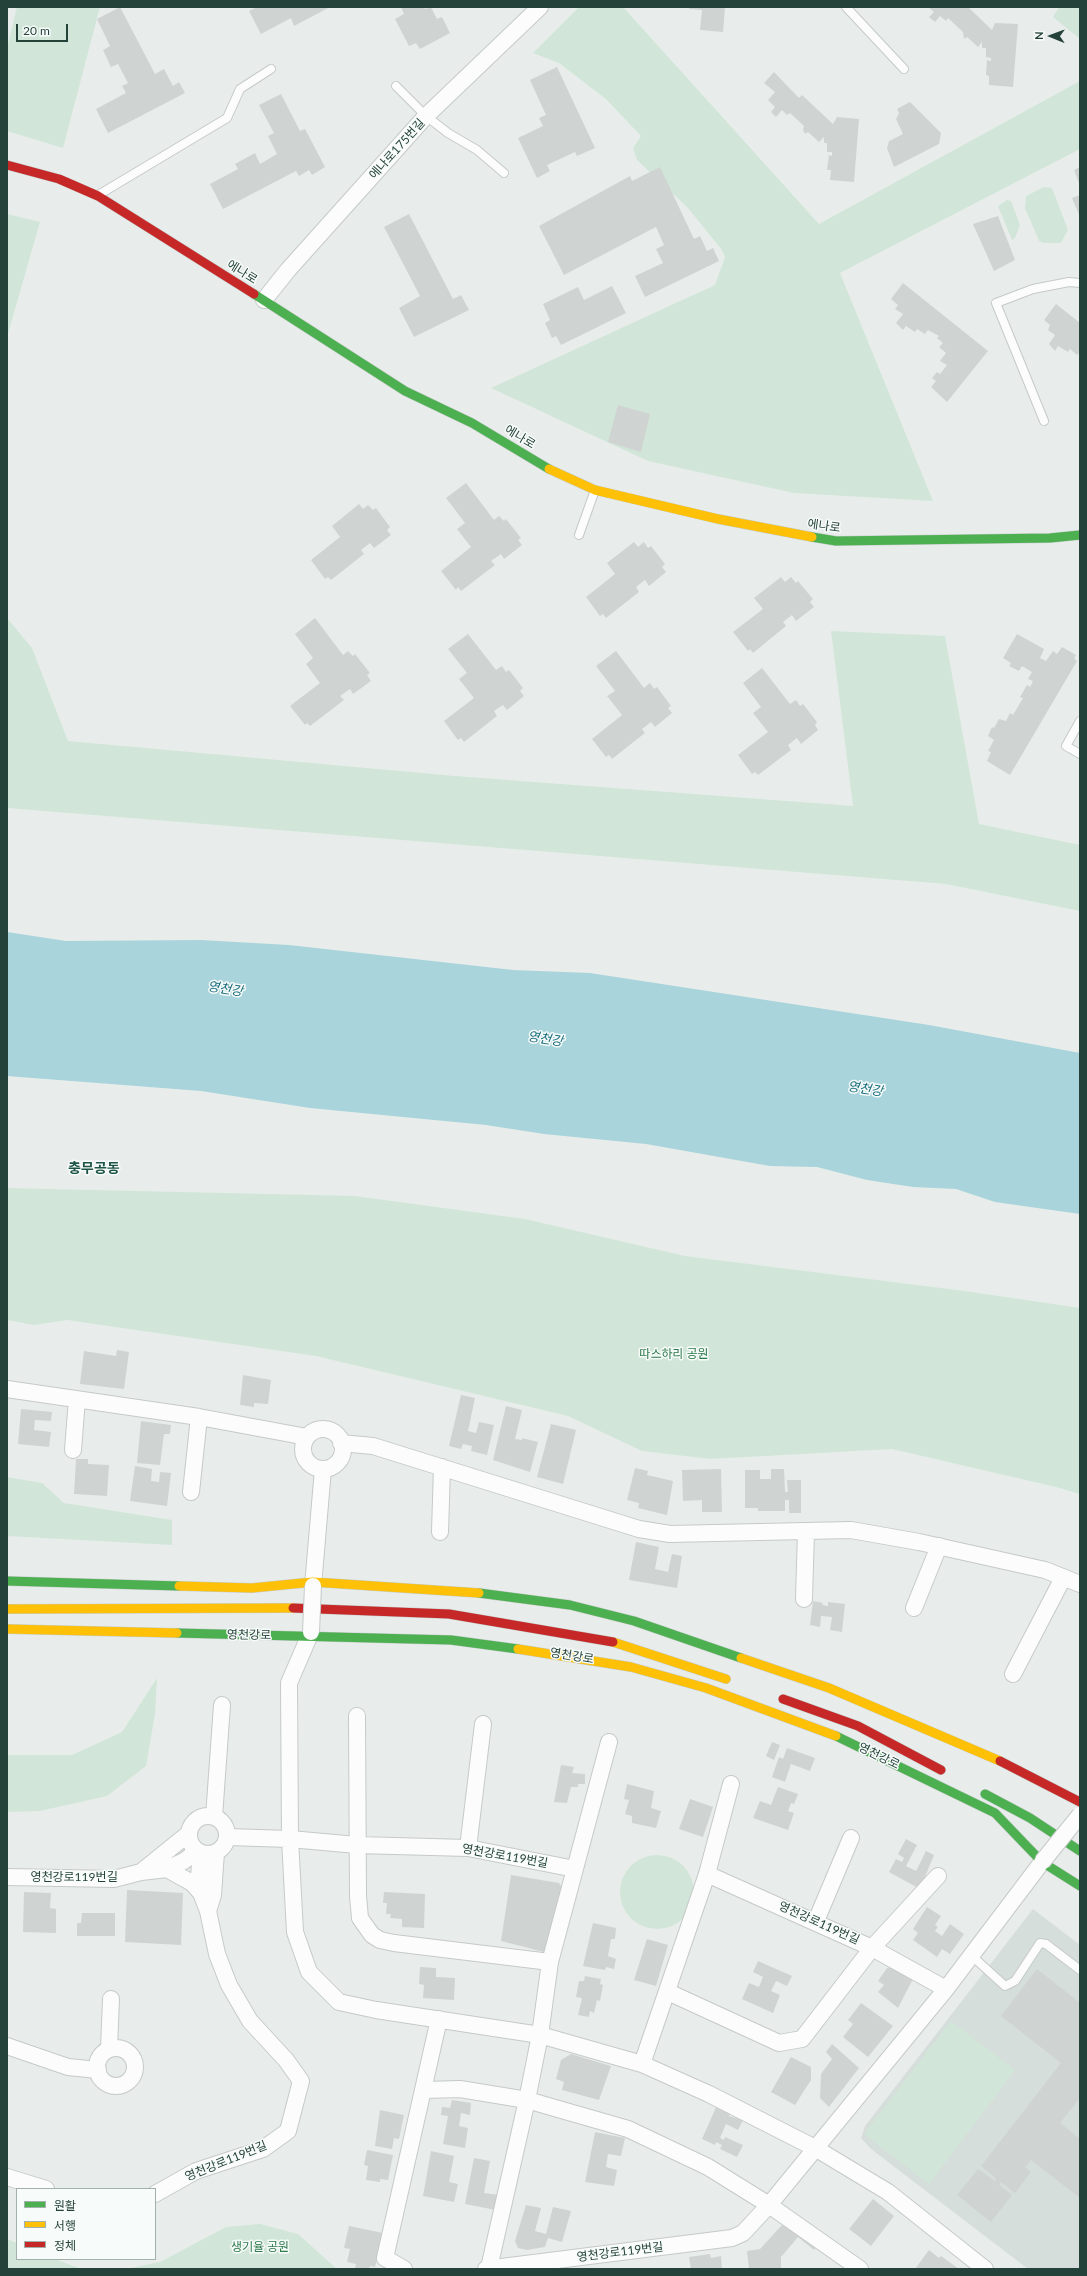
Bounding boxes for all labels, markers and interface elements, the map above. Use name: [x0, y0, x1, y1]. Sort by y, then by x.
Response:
scale bar: [18, 16, 70, 42]
north arrow: [1031, 16, 1071, 56]
text: 20 m: [23, 23, 50, 38]
text: N: [1032, 31, 1045, 40]
street label: 에나로175번길: [366, 116, 428, 182]
street label: 에나로: [224, 257, 260, 287]
street label: 에나로: [502, 422, 538, 452]
street label: 에나로: [807, 517, 841, 535]
water label: 영천강: [206, 978, 244, 1000]
water label: 영천강: [526, 1028, 564, 1050]
water label: 영천강: [846, 1078, 884, 1100]
district label: 충무공동: [68, 1160, 120, 1176]
park label: 따스하리 공원: [639, 1347, 709, 1361]
street label: 영천강로: [227, 1627, 271, 1643]
street label: 영천강로: [549, 1645, 595, 1667]
street label: 영천강로: [856, 1740, 902, 1772]
street label: 영천강로119번길: [461, 1841, 549, 1871]
street label: 영천강로119번길: [30, 1870, 118, 1884]
street label: 영천강로119번길: [776, 1899, 862, 1947]
street label: 영천강로119번길: [183, 2138, 269, 2184]
legend: [16, 2188, 156, 2260]
text: 원활: [54, 2198, 76, 2213]
text: 서행: [54, 2218, 76, 2233]
text: 정체: [54, 2238, 76, 2253]
park label: 생기율 공원: [231, 2240, 289, 2254]
street label: 영천강로119번길: [576, 2240, 664, 2264]

